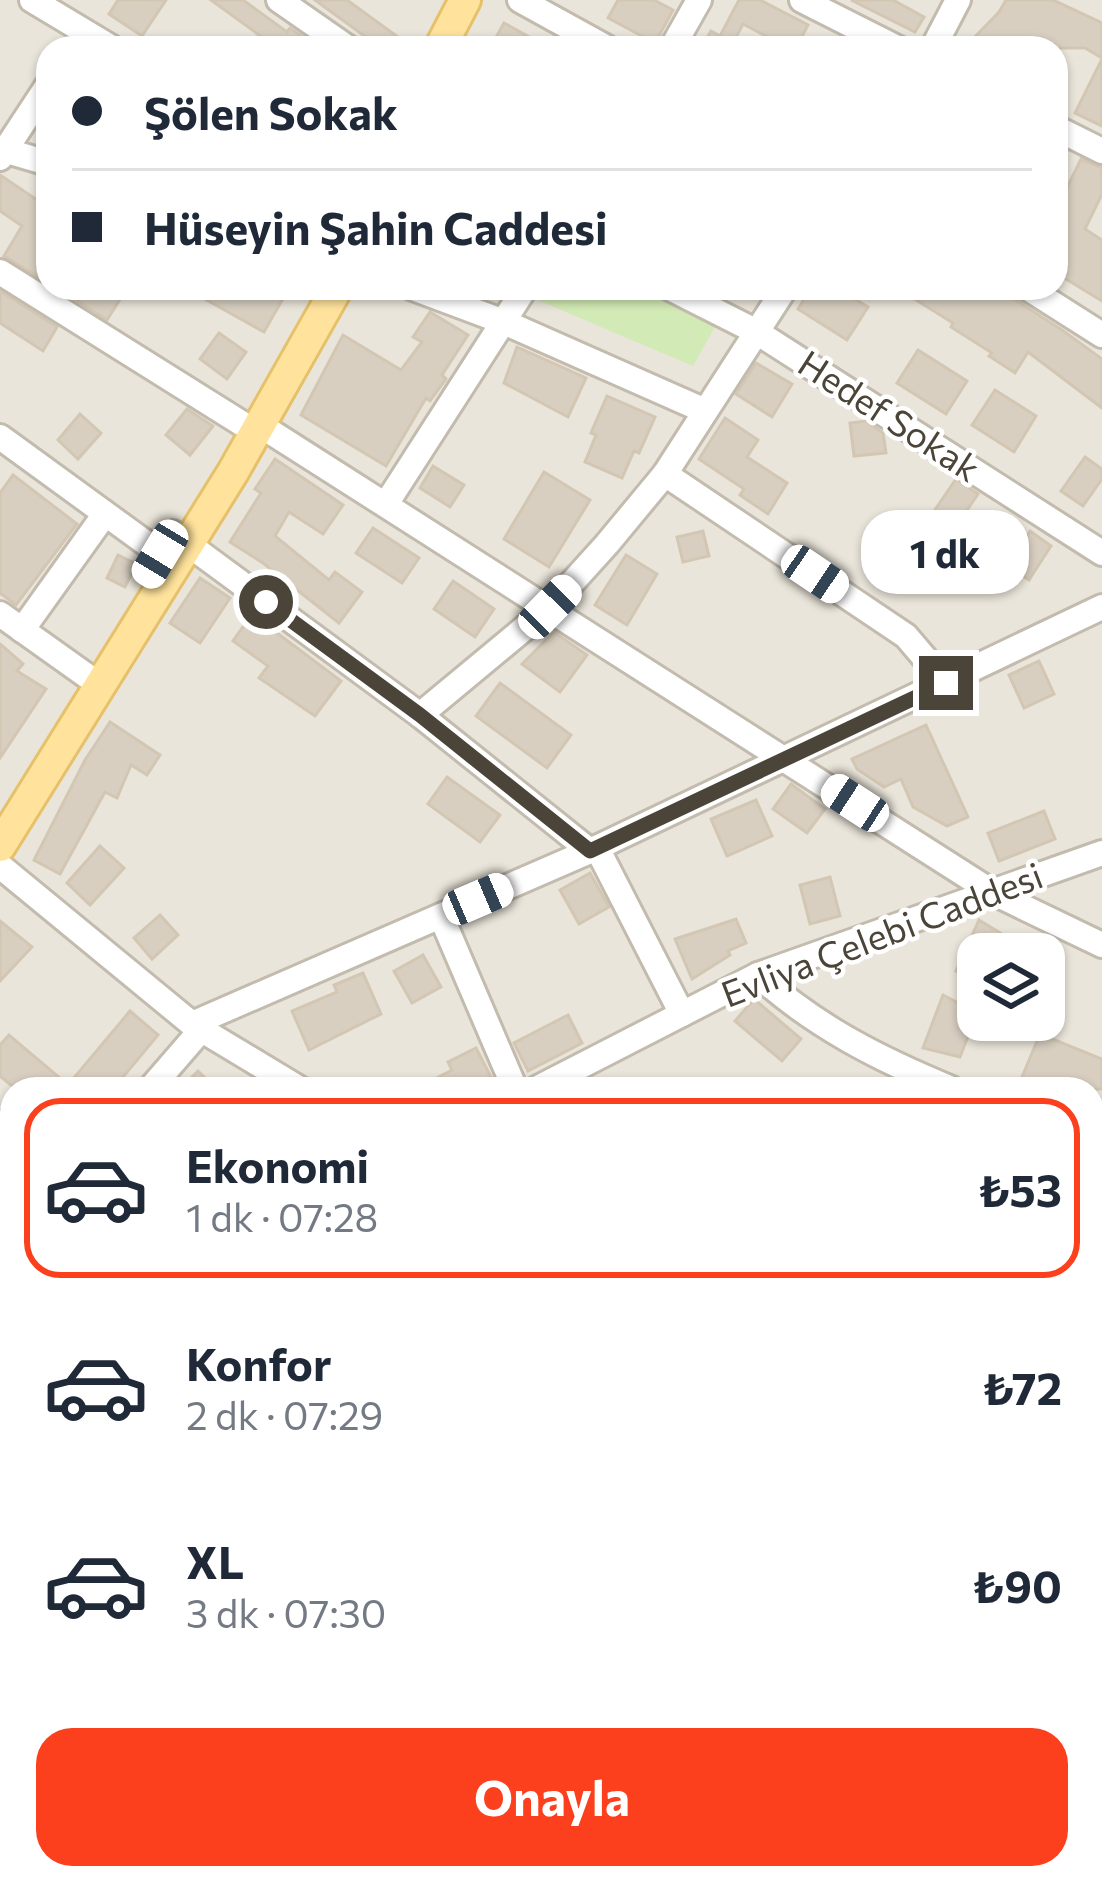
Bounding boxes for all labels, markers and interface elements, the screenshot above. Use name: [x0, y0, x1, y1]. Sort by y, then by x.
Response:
text: Şölen Sokak: [144, 84, 398, 139]
text: Hüseyin Şahin Caddesi: [144, 199, 607, 254]
street label: Hedef Sokak: [791, 339, 989, 489]
callout: 1 dk: [862, 509, 1030, 593]
car: [126, 514, 194, 594]
text: 1 dk: [910, 528, 980, 576]
car: [775, 539, 855, 609]
car: [512, 569, 588, 645]
route start: [239, 575, 293, 629]
route end: [919, 656, 973, 710]
car: [815, 768, 895, 838]
street label: Evliya Çelebi Caddesi: [714, 852, 1048, 1015]
car: [438, 868, 518, 930]
map controls: [957, 933, 1065, 1041]
button: layers: [957, 933, 1065, 1041]
icon: car: [42, 1134, 150, 1242]
text: Ekonomi: [186, 1137, 369, 1192]
text: ₺53: [978, 1161, 1062, 1216]
text: 1 dk · 07:28: [186, 1192, 378, 1240]
icon: car: [42, 1332, 150, 1440]
text: Konfor: [186, 1335, 332, 1390]
text: ₺72: [982, 1359, 1062, 1414]
text: 2 dk · 07:29: [186, 1390, 383, 1438]
icon: car: [42, 1530, 150, 1638]
text: XL: [186, 1533, 244, 1588]
text: ₺90: [972, 1557, 1062, 1612]
text: 3 dk · 07:30: [186, 1588, 386, 1636]
button: Onayla: [36, 1728, 1068, 1866]

